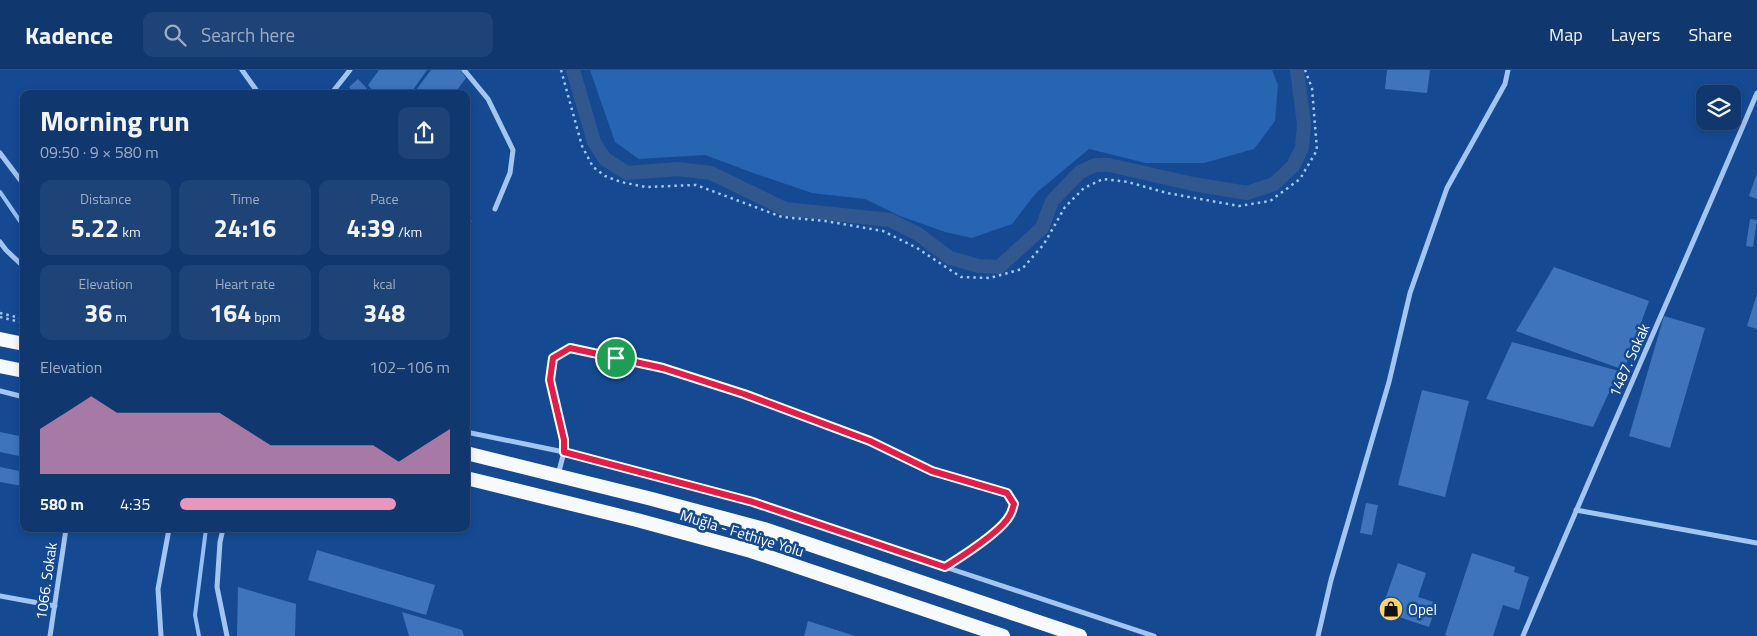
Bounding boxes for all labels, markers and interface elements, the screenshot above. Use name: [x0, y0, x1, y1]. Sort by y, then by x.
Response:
search box: [143, 12, 493, 57]
text: Kadence: [25, 17, 113, 53]
text: Search here: [201, 20, 295, 49]
icon: search: [161, 21, 189, 49]
text: Map: [1549, 21, 1583, 48]
text: Layers: [1611, 21, 1660, 48]
text: Share: [1688, 21, 1732, 48]
map controls: [1696, 85, 1741, 130]
button: layers: [1696, 85, 1741, 130]
text: Morning run: [40, 99, 190, 142]
button: share: [398, 107, 450, 159]
text: 09:50 · 9 × 580 m: [40, 140, 159, 164]
text: Distance: [80, 188, 131, 209]
text: Time: [230, 188, 260, 209]
text: Pace: [370, 188, 398, 209]
text: 5.22: [71, 209, 119, 247]
text: 24:16: [214, 209, 276, 247]
text: 4:39: [346, 209, 395, 247]
text: km: [119, 221, 141, 242]
text: /km: [395, 221, 422, 242]
text: Elevation: [78, 273, 133, 294]
text: Heart rate: [215, 273, 275, 294]
text: kcal: [373, 273, 396, 294]
text: 36: [84, 294, 112, 332]
text: 164: [209, 294, 251, 332]
text: 348: [363, 294, 405, 332]
text: m: [112, 306, 127, 327]
text: bpm: [251, 306, 281, 327]
street label: 1487. Sokak: [1603, 320, 1655, 400]
pin: [595, 337, 637, 379]
icon: arrive: [602, 344, 630, 372]
text: Elevation: [40, 355, 102, 379]
text: 102–106 m: [369, 355, 450, 379]
text: 580 m: [40, 492, 84, 516]
text: 4:35: [120, 492, 150, 516]
street label: Muğla - Fethiye Yolu: [677, 503, 807, 563]
street label: 1066. Sokak: [29, 541, 63, 621]
shop icon: Opel: [1378, 596, 1404, 622]
place label: Opel: [1408, 598, 1437, 621]

